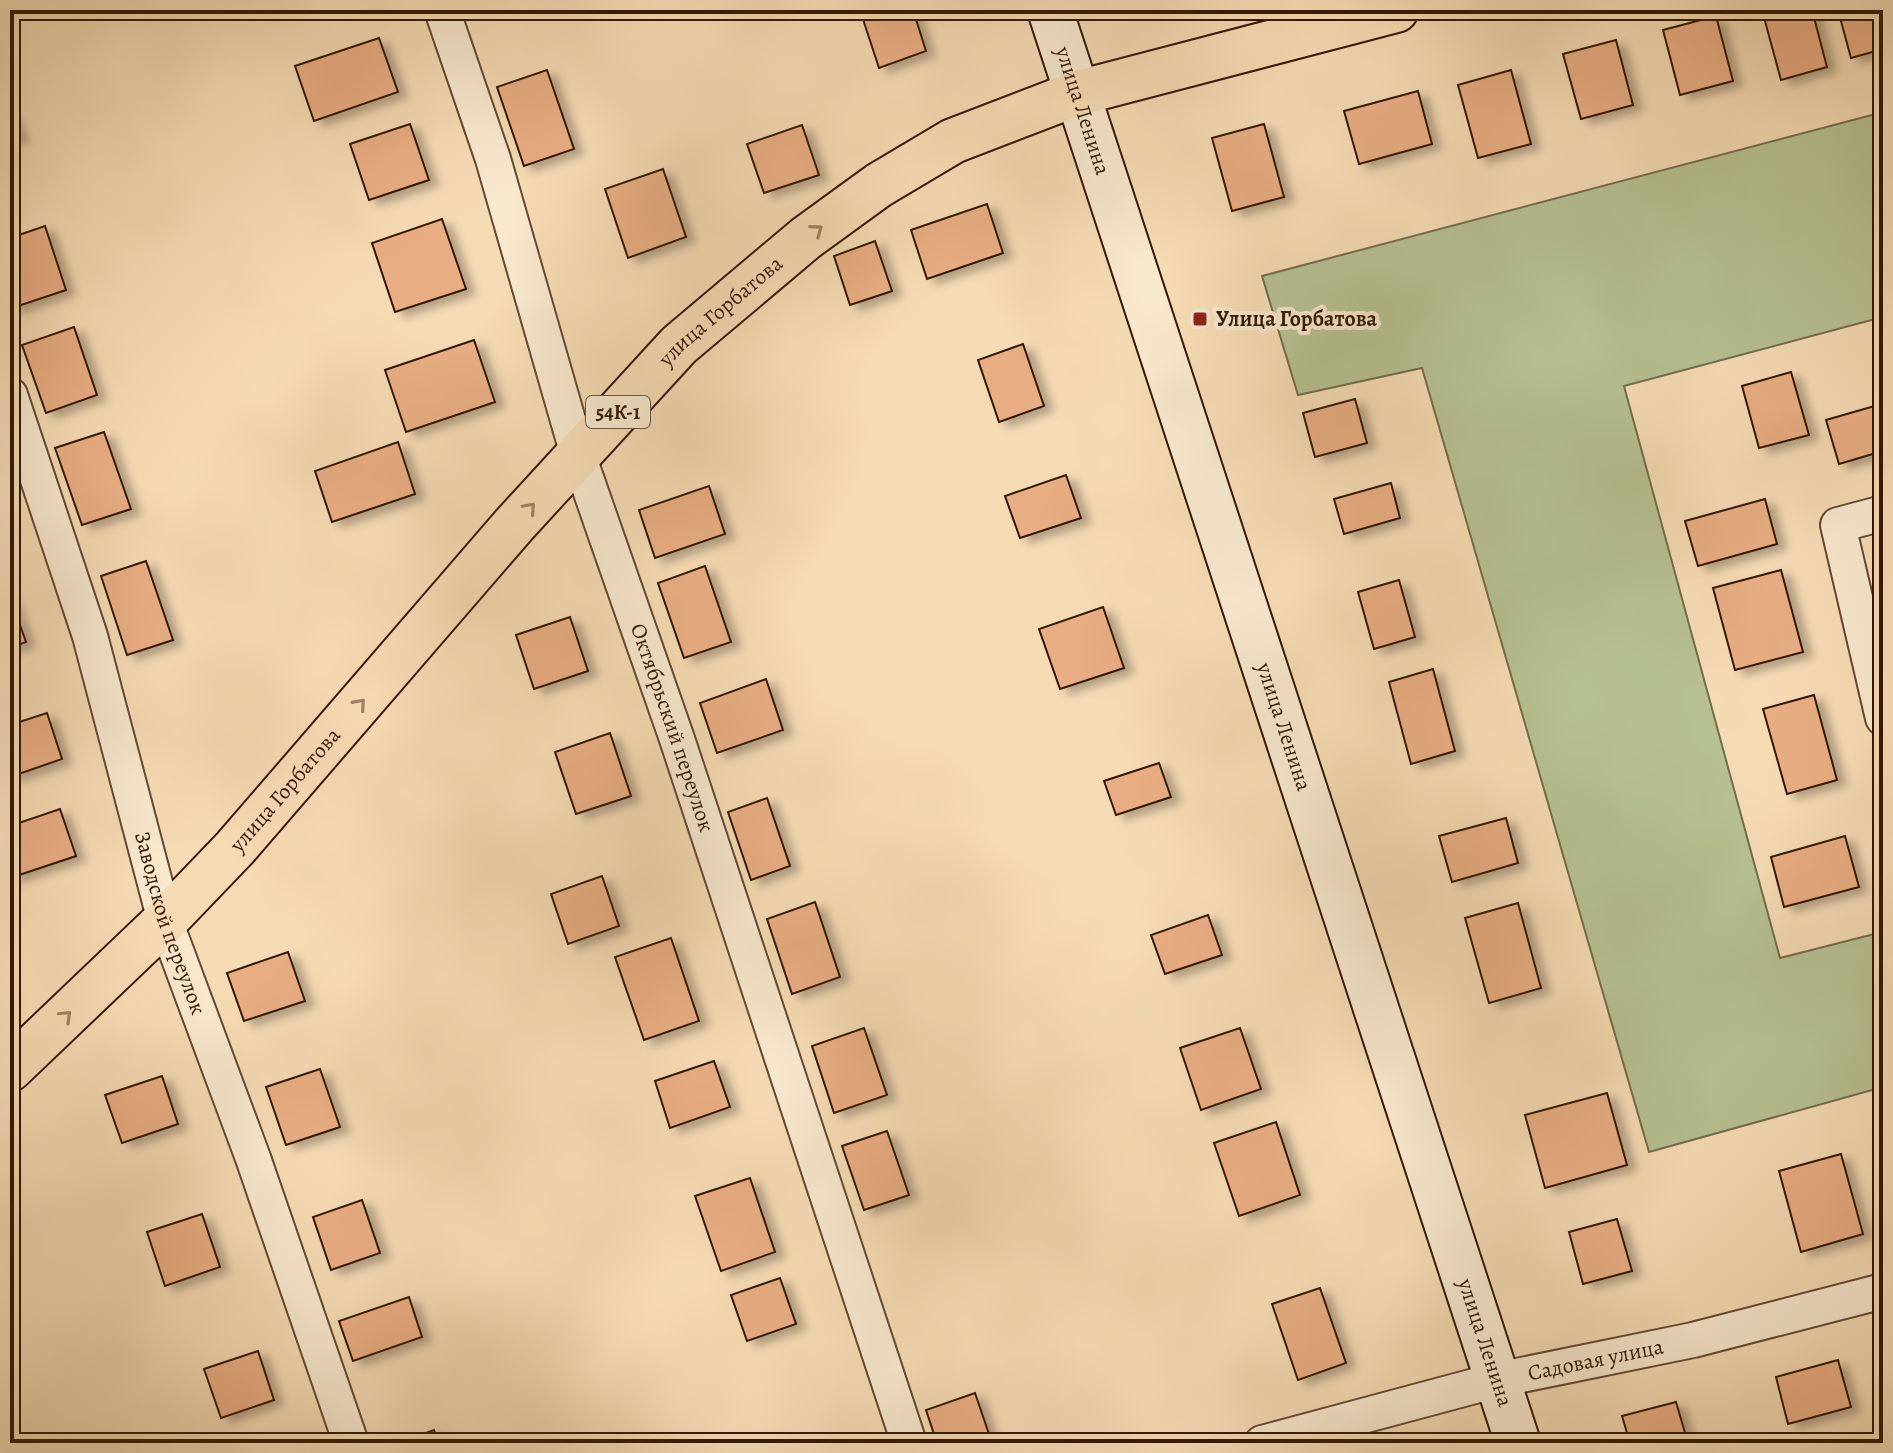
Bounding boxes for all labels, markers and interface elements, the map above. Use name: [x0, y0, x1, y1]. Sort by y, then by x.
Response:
street label: улица Ленина: [1048, 42, 1118, 180]
one-way arrow: [808, 225, 822, 240]
street label: улица Горбатова: [651, 248, 790, 374]
place label: Улица Горбатова: [1216, 304, 1377, 334]
marker: Улица Горбатова: [1191, 310, 1209, 328]
road number: 54К-1: [586, 396, 650, 428]
one-way arrow: [521, 503, 536, 517]
street label: Октябрьский переулок: [623, 619, 722, 836]
street label: улица Ленина: [1249, 658, 1319, 796]
one-way arrow: [350, 699, 364, 714]
street label: улица Горбатова: [222, 721, 348, 860]
street label: Заводской переулок: [127, 828, 213, 1019]
one-way arrow: [57, 1011, 72, 1025]
street label: улица Ленина: [1450, 1274, 1520, 1411]
street label: Садовая улица: [1525, 1331, 1667, 1388]

